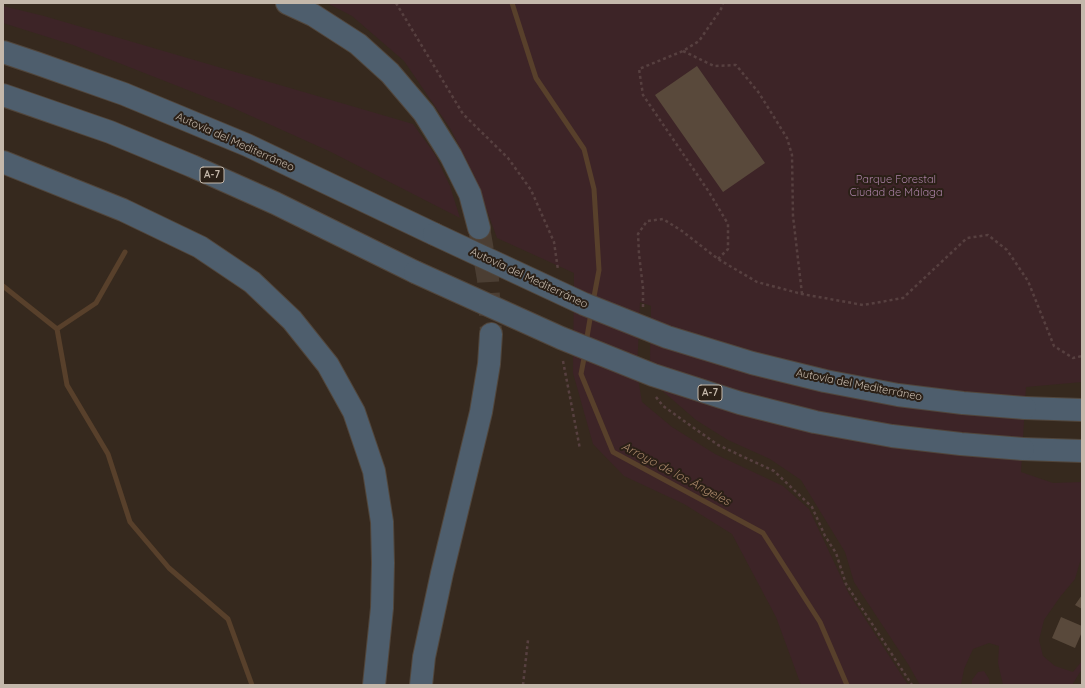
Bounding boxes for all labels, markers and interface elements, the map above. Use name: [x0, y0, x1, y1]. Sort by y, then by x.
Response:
street label: Autovía del Mediterráneo: [174, 110, 296, 174]
road number: A-7: [200, 167, 224, 183]
park label: Parque Forestal Ciudad de Málaga: [849, 173, 943, 199]
street label: Autovía del Mediterráneo: [468, 245, 590, 311]
street label: Autovía del Mediterráneo: [795, 366, 923, 404]
road number: A-7: [698, 385, 722, 401]
water label: Arroyo de los Ángeles: [619, 439, 733, 509]

